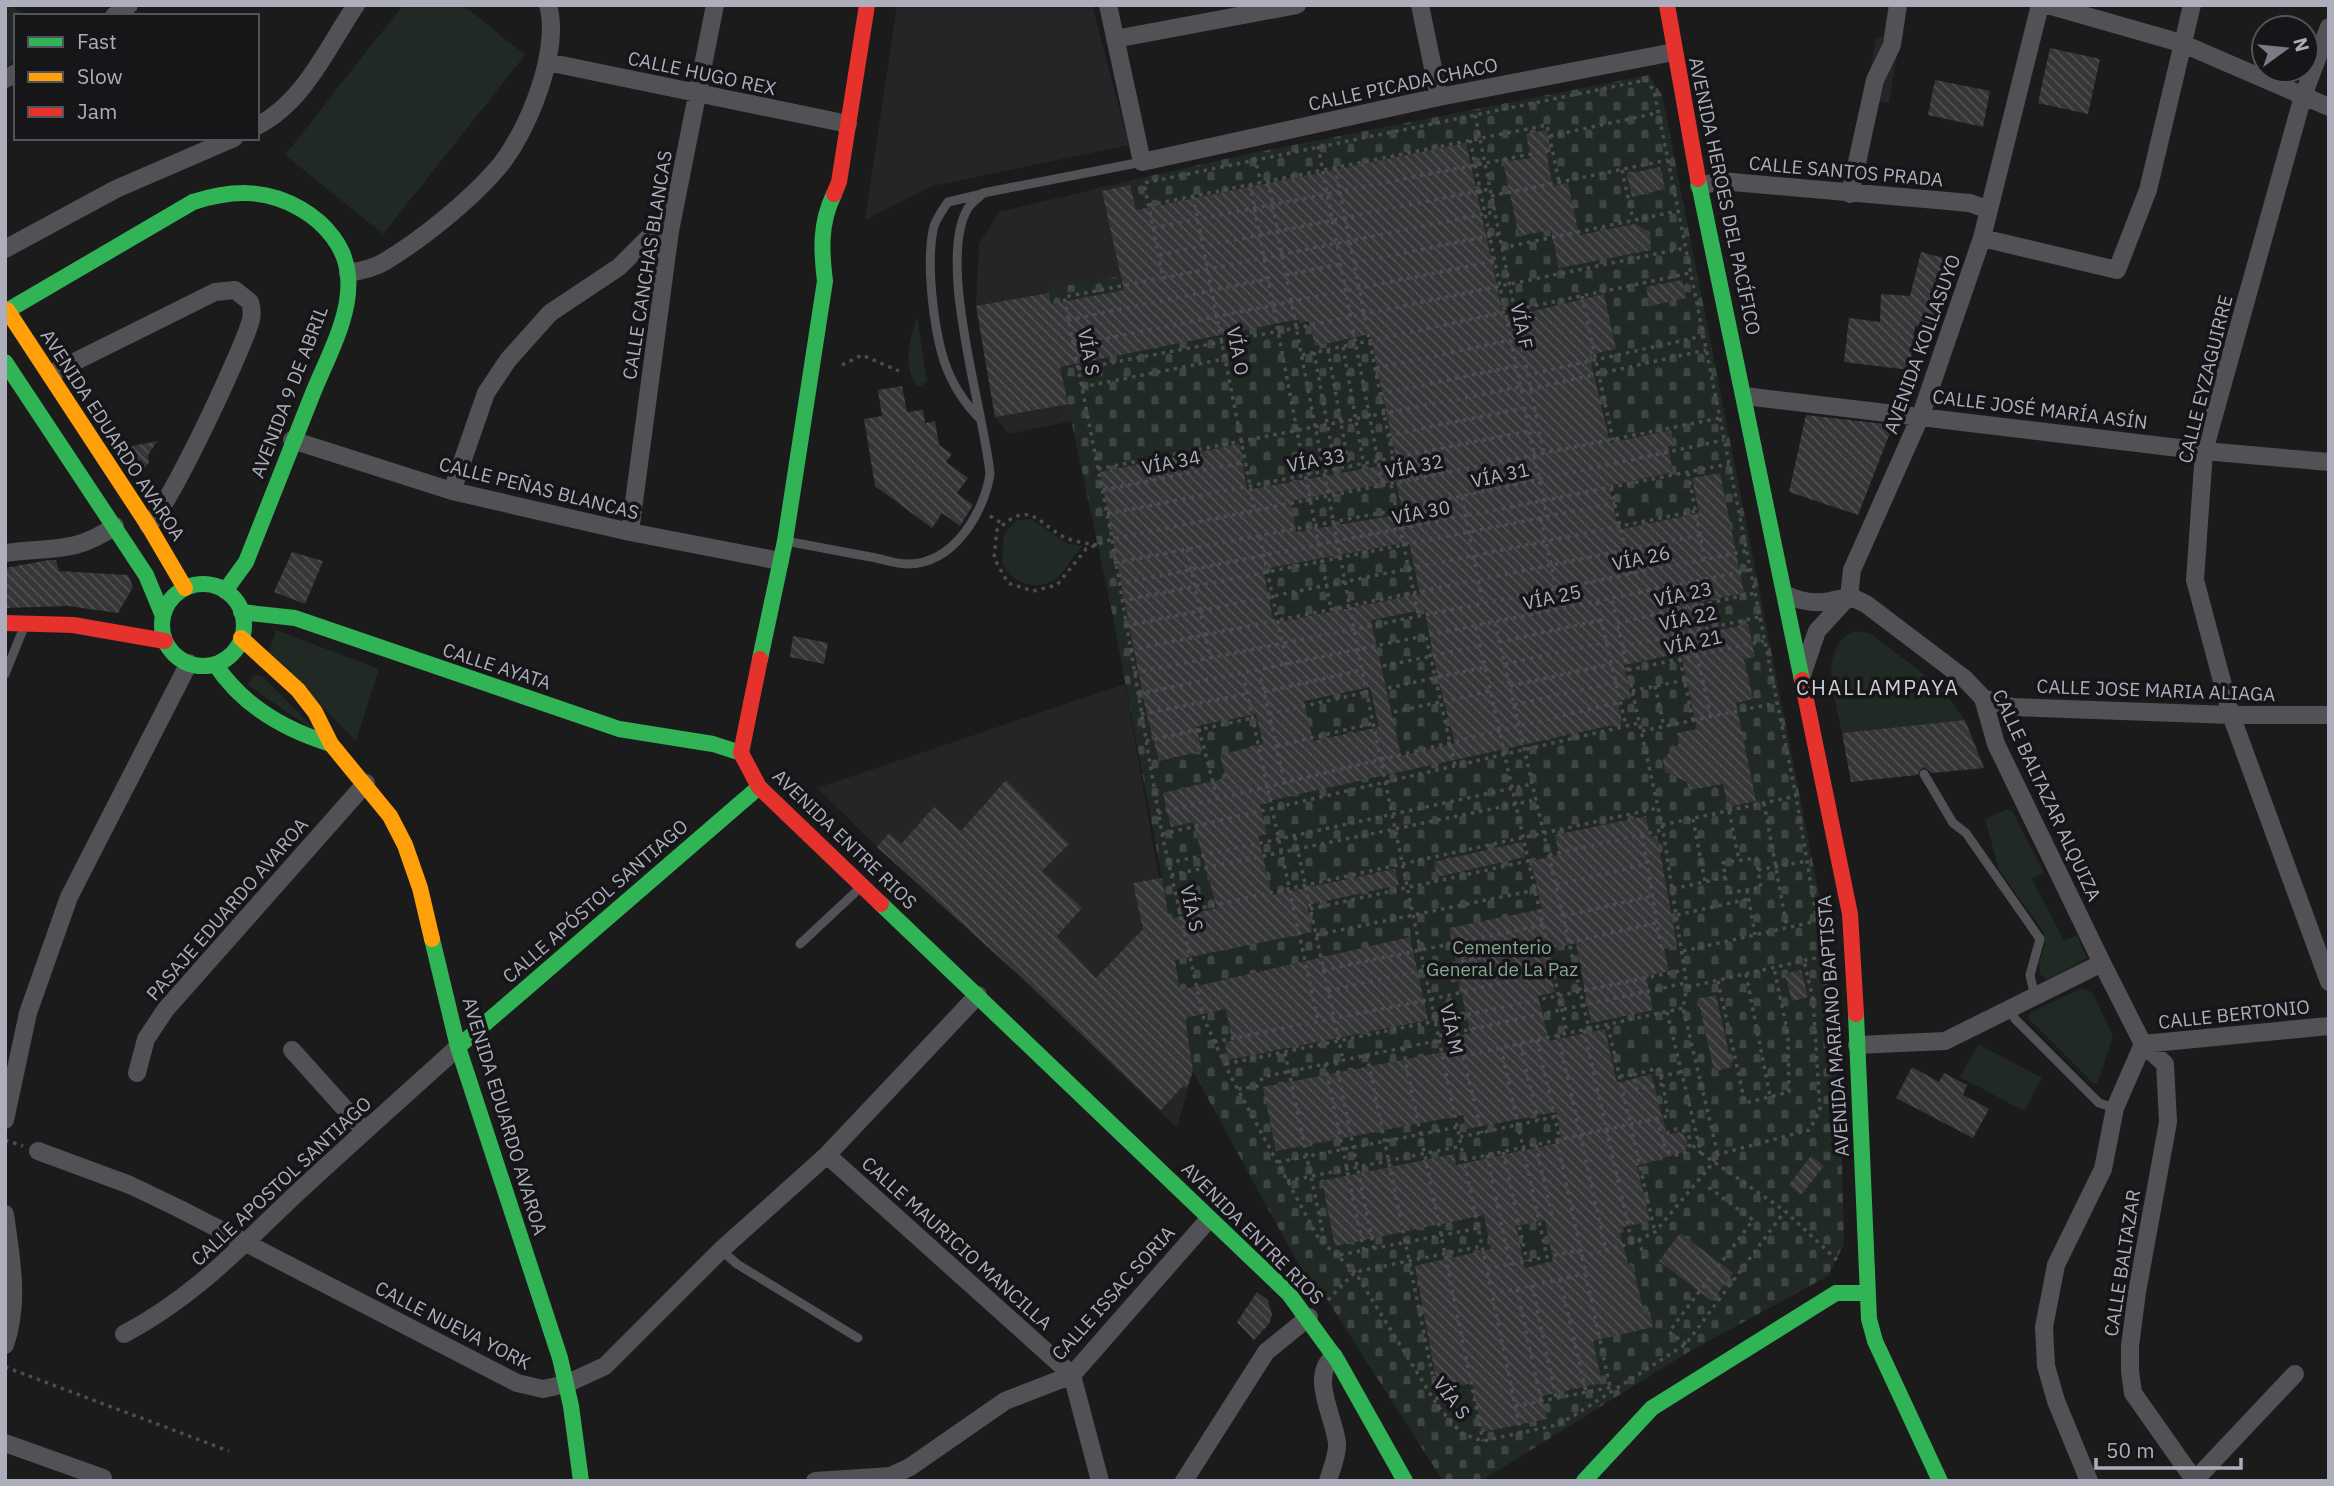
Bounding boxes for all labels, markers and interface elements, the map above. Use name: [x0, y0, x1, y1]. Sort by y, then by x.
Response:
legend: [14, 14, 259, 140]
north arrow: [2250, 14, 2320, 84]
text: Fast: [77, 27, 117, 55]
text: N: [2288, 35, 2315, 54]
street label: CALLE HUGO REX: [626, 46, 779, 100]
street label: CALLE PICADA CHACO: [1306, 52, 1500, 116]
street label: AVENIDA HEROES DEL PACÍFICO: [1684, 55, 1766, 337]
text: Slow: [77, 62, 123, 90]
text: Jam: [77, 97, 117, 125]
street label: CALLE CANCHAS BLANCAS: [617, 149, 677, 381]
street label: CALLE SANTOS PRADA: [1748, 151, 1944, 191]
street label: AVENIDA KOLLASUYO: [1878, 251, 1966, 437]
street label: CALLE EYZAGUIRRE: [2172, 292, 2238, 466]
street label: VÍA F: [1505, 301, 1539, 351]
street label: AVENIDA 9 DE ABRIL: [245, 303, 333, 481]
street label: AVENIDA EDUARDO AVAROA: [36, 325, 190, 545]
street label: VÍA O: [1222, 325, 1254, 377]
street label: VÍA S: [1073, 327, 1105, 377]
street label: CALLE JOSÉ MARÍA ASÍN: [1931, 384, 2149, 434]
street label: VÍA 33: [1285, 443, 1347, 477]
street label: VÍA 34: [1140, 445, 1202, 479]
street label: VÍA 32: [1383, 449, 1445, 483]
street label: CALLE PEÑAS BLANCAS: [437, 452, 641, 524]
street label: VÍA 31: [1469, 457, 1531, 493]
street label: VÍA 30: [1390, 495, 1452, 529]
street label: VÍA 26: [1610, 540, 1672, 576]
street label: VÍA 23: [1652, 576, 1714, 612]
street label: VÍA 25: [1521, 579, 1583, 615]
street label: VÍA 22: [1657, 600, 1719, 636]
street label: VÍA 21: [1662, 624, 1724, 660]
street label: CALLE AYATA: [440, 637, 554, 695]
district label: CHALLAMPAYA: [1796, 673, 1960, 701]
street label: CALLE JOSE MARIA ALIAGA: [2036, 674, 2276, 706]
street label: CALLE BALTAZAR ALQUIZA: [1987, 685, 2107, 905]
street label: AVENIDA ENTRE RIOS: [768, 764, 922, 914]
street label: PASAJE EDUARDO AVAROA: [141, 813, 313, 1005]
street label: CALLE APÓSTOL SANTIAGO: [497, 814, 693, 988]
street label: VÍA S: [1175, 882, 1209, 934]
street label: AVENIDA MARIANO BAPTISTA: [1812, 894, 1854, 1158]
park label: Cementerio General de La Paz: [1426, 935, 1578, 981]
street label: AVENIDA EDUARDO AVAROA: [457, 994, 553, 1238]
street label: CALLE BERTONIO: [2157, 994, 2311, 1034]
street label: VÍA M: [1435, 1001, 1469, 1057]
street label: CALLE APOSTOL SANTIAGO: [186, 1091, 376, 1271]
street label: CALLE MAURICIO MANCILLA: [857, 1151, 1057, 1335]
street label: AVENIDA ENTRE RIOS: [1177, 1157, 1329, 1309]
street label: CALLE BALTAZAR: [2099, 1188, 2145, 1338]
street label: CALLE ISSAC SORIA: [1046, 1221, 1180, 1365]
street label: CALLE NUEVA YORK: [371, 1275, 535, 1375]
street label: VÍA S: [1428, 1372, 1476, 1424]
scale bar: [2096, 1426, 2241, 1470]
text: 50 m: [2106, 1436, 2155, 1464]

